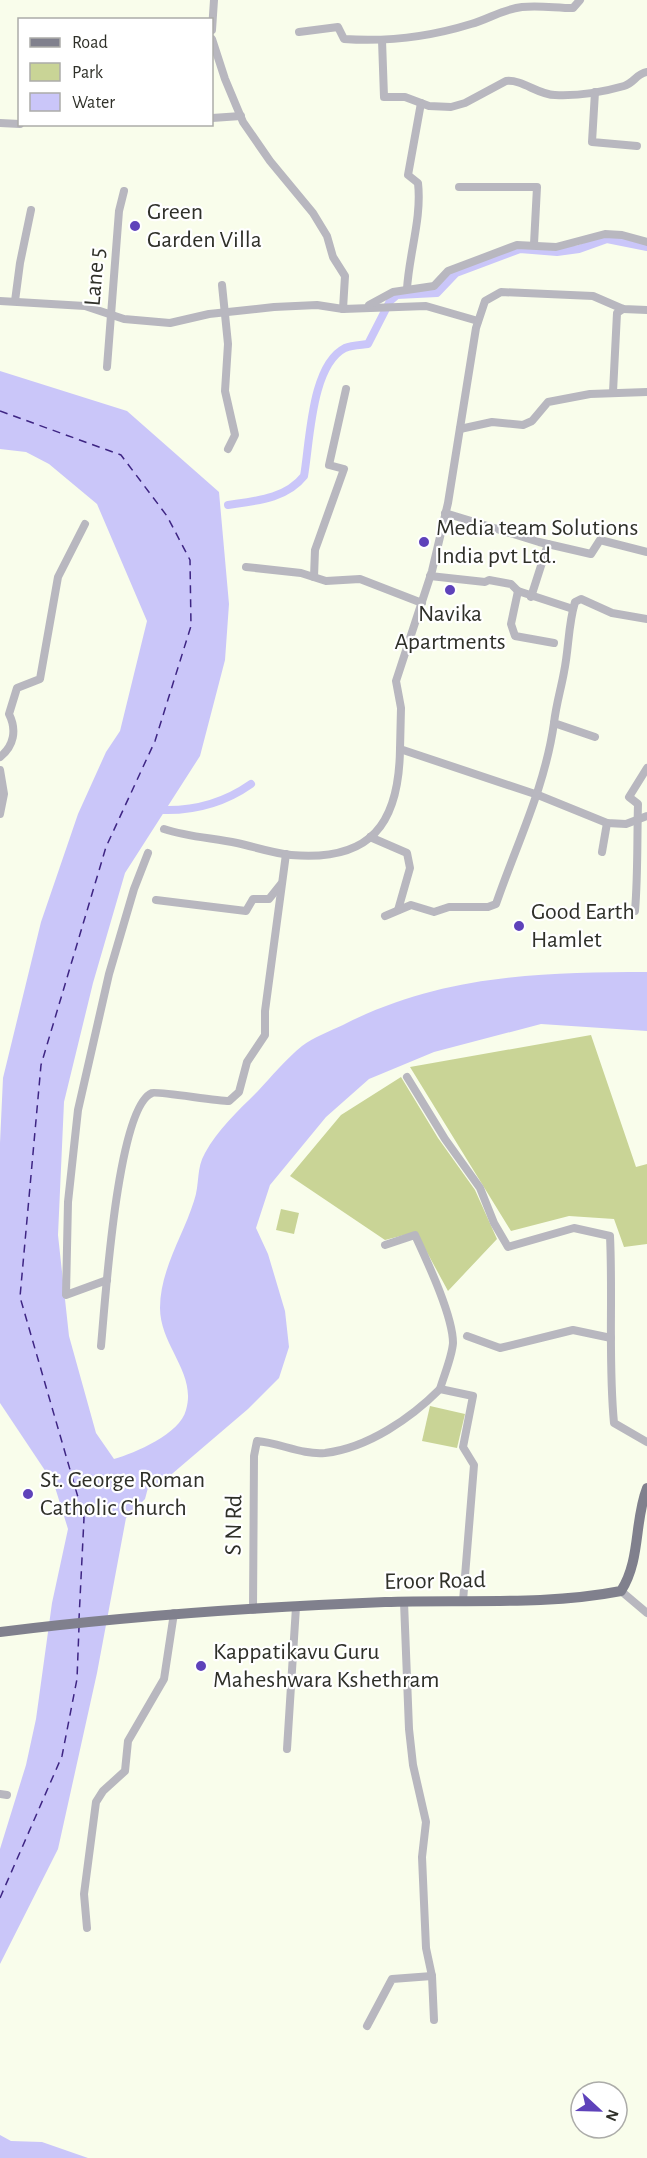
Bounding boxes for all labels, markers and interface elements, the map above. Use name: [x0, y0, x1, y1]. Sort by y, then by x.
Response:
legend: [18, 18, 213, 126]
text: Road: [72, 34, 108, 52]
text: Park: [72, 64, 104, 82]
text: Water: [72, 94, 115, 112]
place label: Green Garden Villa: [147, 200, 262, 252]
marker: Green Garden Villa: [128, 219, 142, 233]
street label: Lane 5: [81, 247, 109, 307]
place label: Media team Solutions India pvt Ltd.: [436, 516, 638, 568]
marker: Media team Solutions India pvt Ltd.: [417, 535, 431, 549]
marker: Navika Apartments: [443, 583, 457, 597]
place label: Navika Apartments: [394, 602, 506, 654]
place label: Good Earth Hamlet: [531, 900, 635, 952]
marker: Good Earth Hamlet: [512, 919, 526, 933]
place label: St. George Roman Catholic Church: [40, 1468, 205, 1520]
marker: St. George Roman Catholic Church: [21, 1487, 35, 1501]
street label: S N Rd: [221, 1495, 247, 1555]
street label: Eroor Road: [384, 1568, 486, 1594]
place label: Kappatikavu Guru Maheshwara Kshethram: [213, 1640, 439, 1692]
marker: Kappatikavu Guru Maheshwara Kshethram: [194, 1659, 208, 1673]
north arrow: [569, 2080, 629, 2140]
text: N: [602, 2107, 621, 2123]

